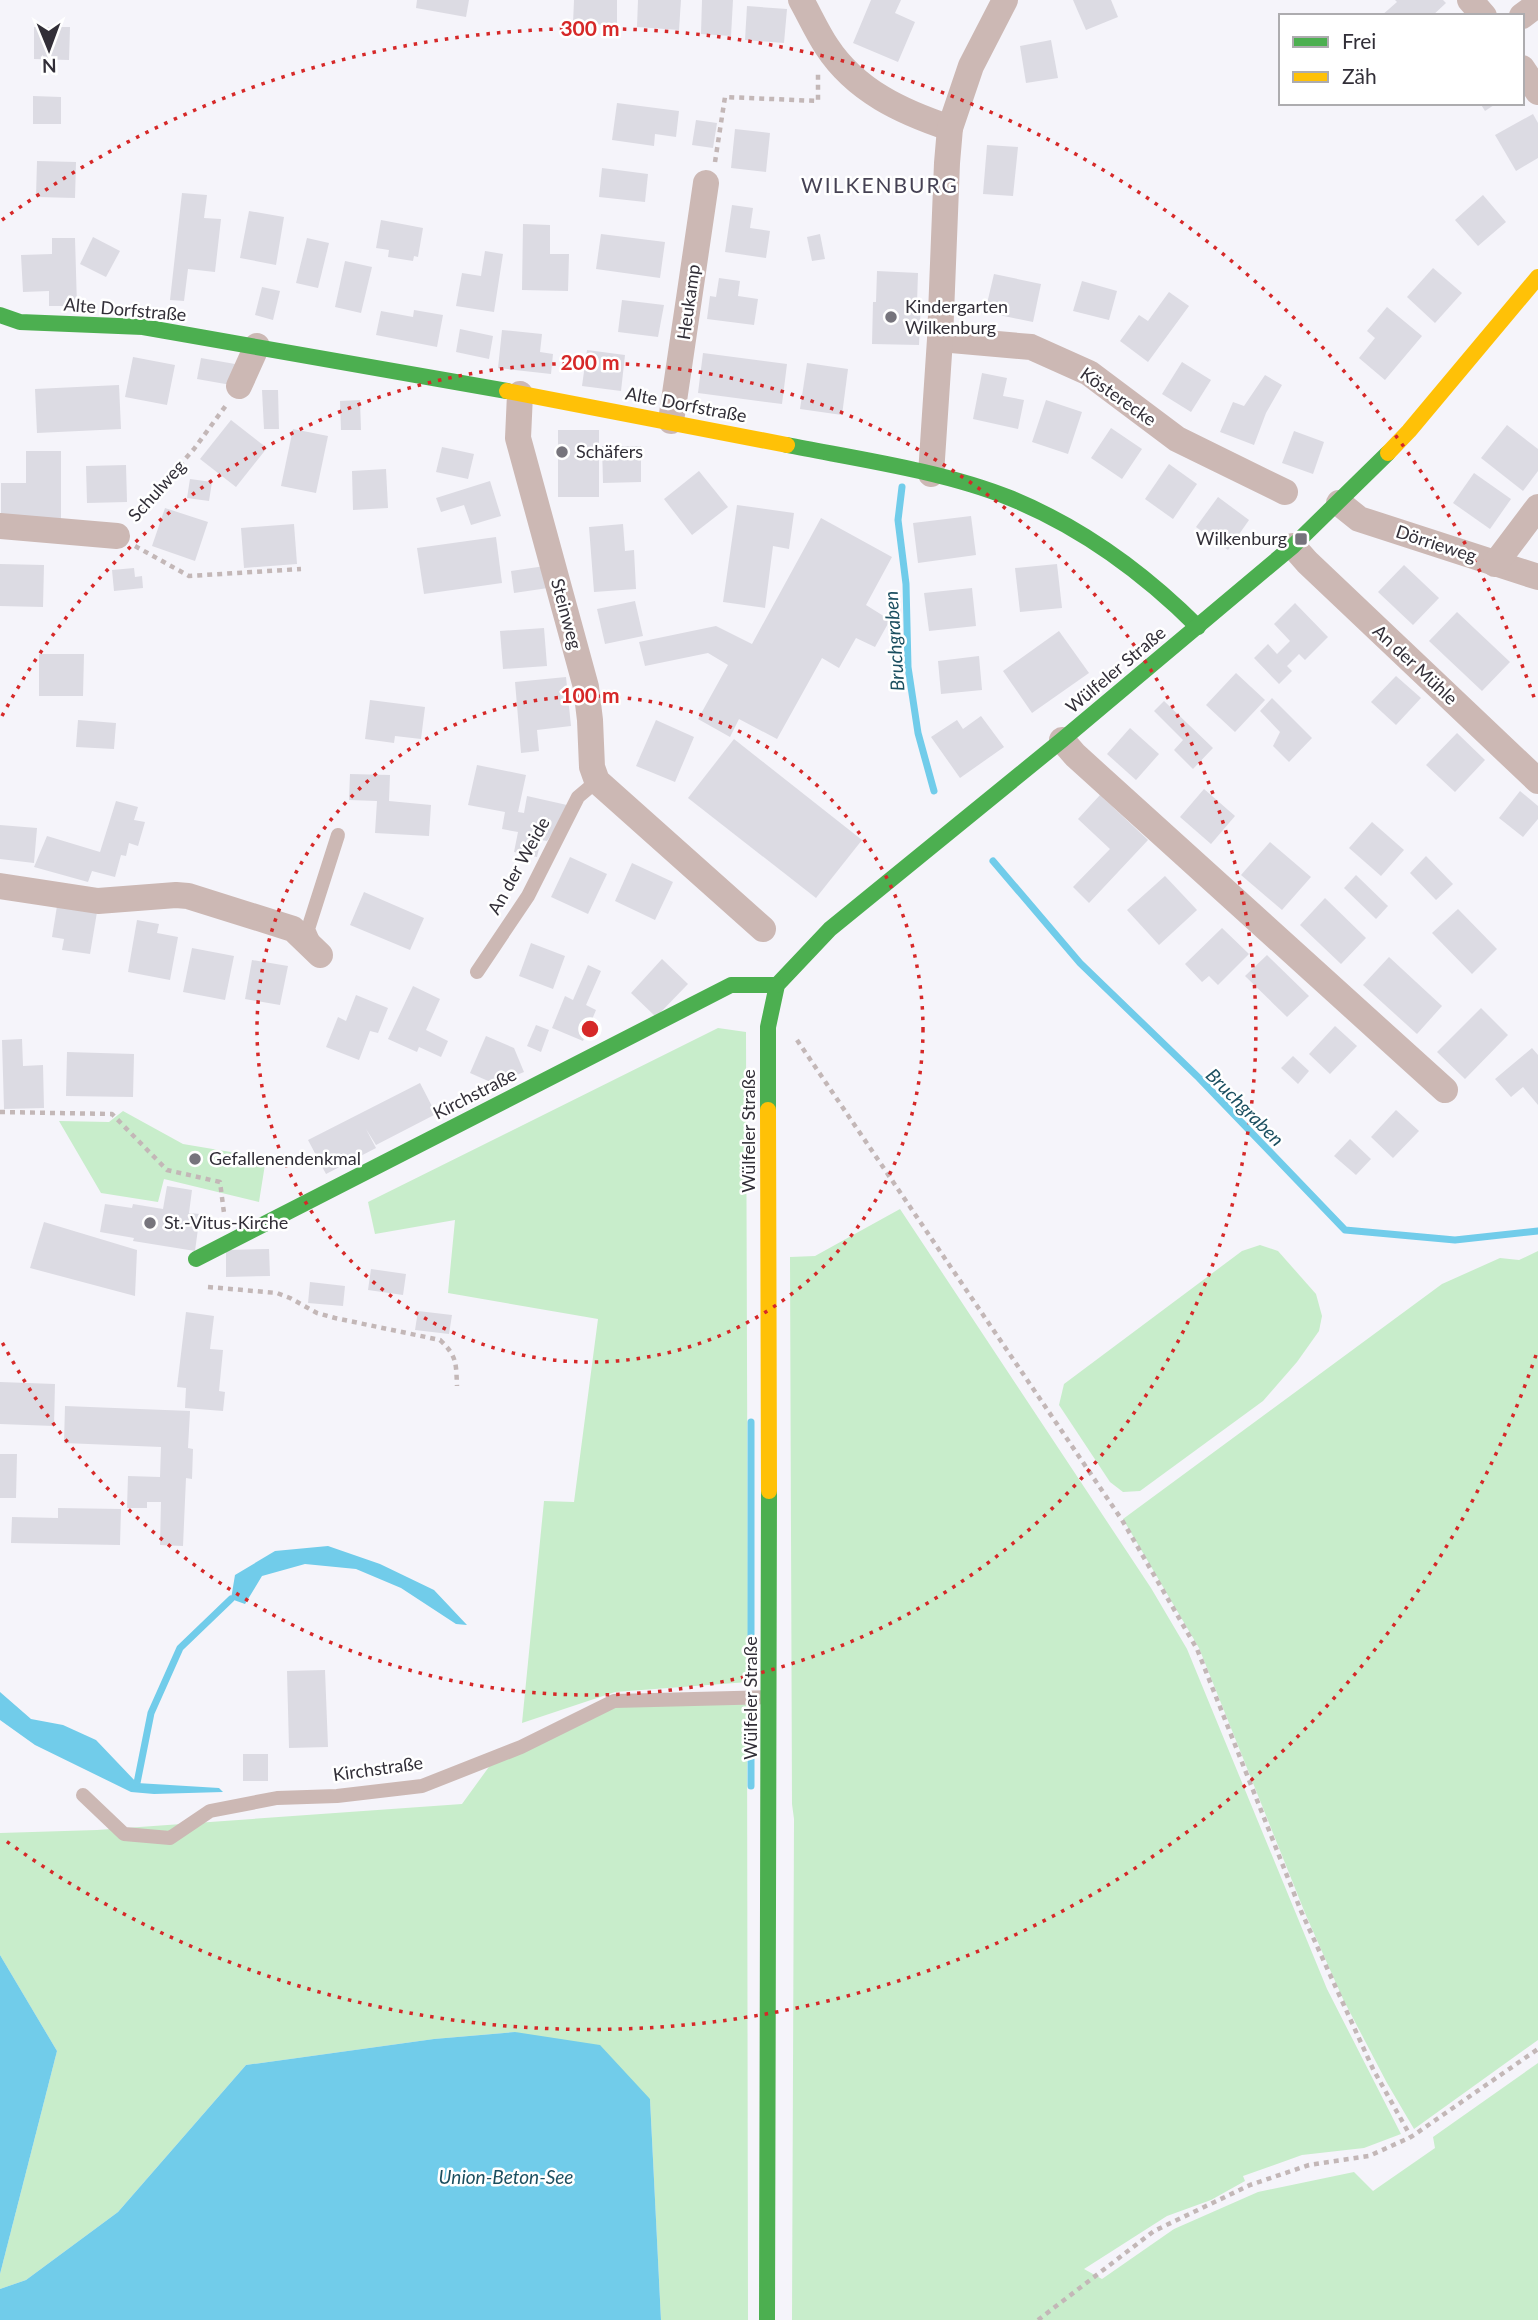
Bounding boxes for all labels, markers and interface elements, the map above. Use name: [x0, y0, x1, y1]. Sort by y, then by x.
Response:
north arrow: [14, 14, 84, 84]
legend: [1279, 14, 1524, 105]
text: 300 m: [560, 15, 620, 40]
text: Frei: [1342, 28, 1376, 53]
text: N: [42, 55, 57, 78]
text: Zäh: [1342, 63, 1377, 88]
district label: WILKENBURG: [801, 172, 959, 197]
street label: Heukamp: [672, 263, 704, 341]
street label: Alte Dorfstraße: [63, 293, 187, 325]
place label: Kindergarten Wilkenburg: [905, 295, 1008, 338]
marker: Kindergarten Wilkenburg: [883, 309, 899, 325]
text: 200 m: [560, 349, 620, 374]
street label: Kösterecke: [1076, 362, 1161, 430]
street label: Alte Dorfstraße: [624, 381, 749, 427]
place label: Schäfers: [576, 440, 643, 462]
marker: Schäfers: [554, 444, 570, 460]
street label: Schulweg: [123, 455, 190, 526]
street label: Dörrieweg: [1393, 520, 1479, 566]
place label: Wilkenburg: [1196, 527, 1287, 549]
marker: Wilkenburg: [1293, 531, 1309, 547]
street label: Steinweg: [547, 576, 587, 652]
water label: Bruchgraben: [879, 590, 908, 692]
street label: An der Mühle: [1369, 620, 1463, 709]
street label: Wülfeler Straße: [1061, 621, 1170, 717]
text: 100 m: [560, 682, 620, 707]
street label: An der Weide: [482, 813, 554, 918]
centre of rings: [578, 1017, 602, 1041]
street label: Kirchstraße: [429, 1063, 520, 1123]
water label: Bruchgraben: [1202, 1063, 1289, 1150]
street label: Wülfeler Straße: [737, 1069, 759, 1193]
place label: Gefallenendenkmal: [209, 1147, 361, 1169]
marker: Gefallenendenkmal: [187, 1151, 203, 1167]
place label: St.-Vitus-Kirche: [164, 1211, 288, 1233]
marker: St.-Vitus-Kirche: [142, 1215, 158, 1231]
street label: Wülfeler Straße: [739, 1636, 761, 1760]
street label: Kirchstraße: [331, 1751, 424, 1785]
water label: Union-Beton-See: [439, 2165, 573, 2188]

